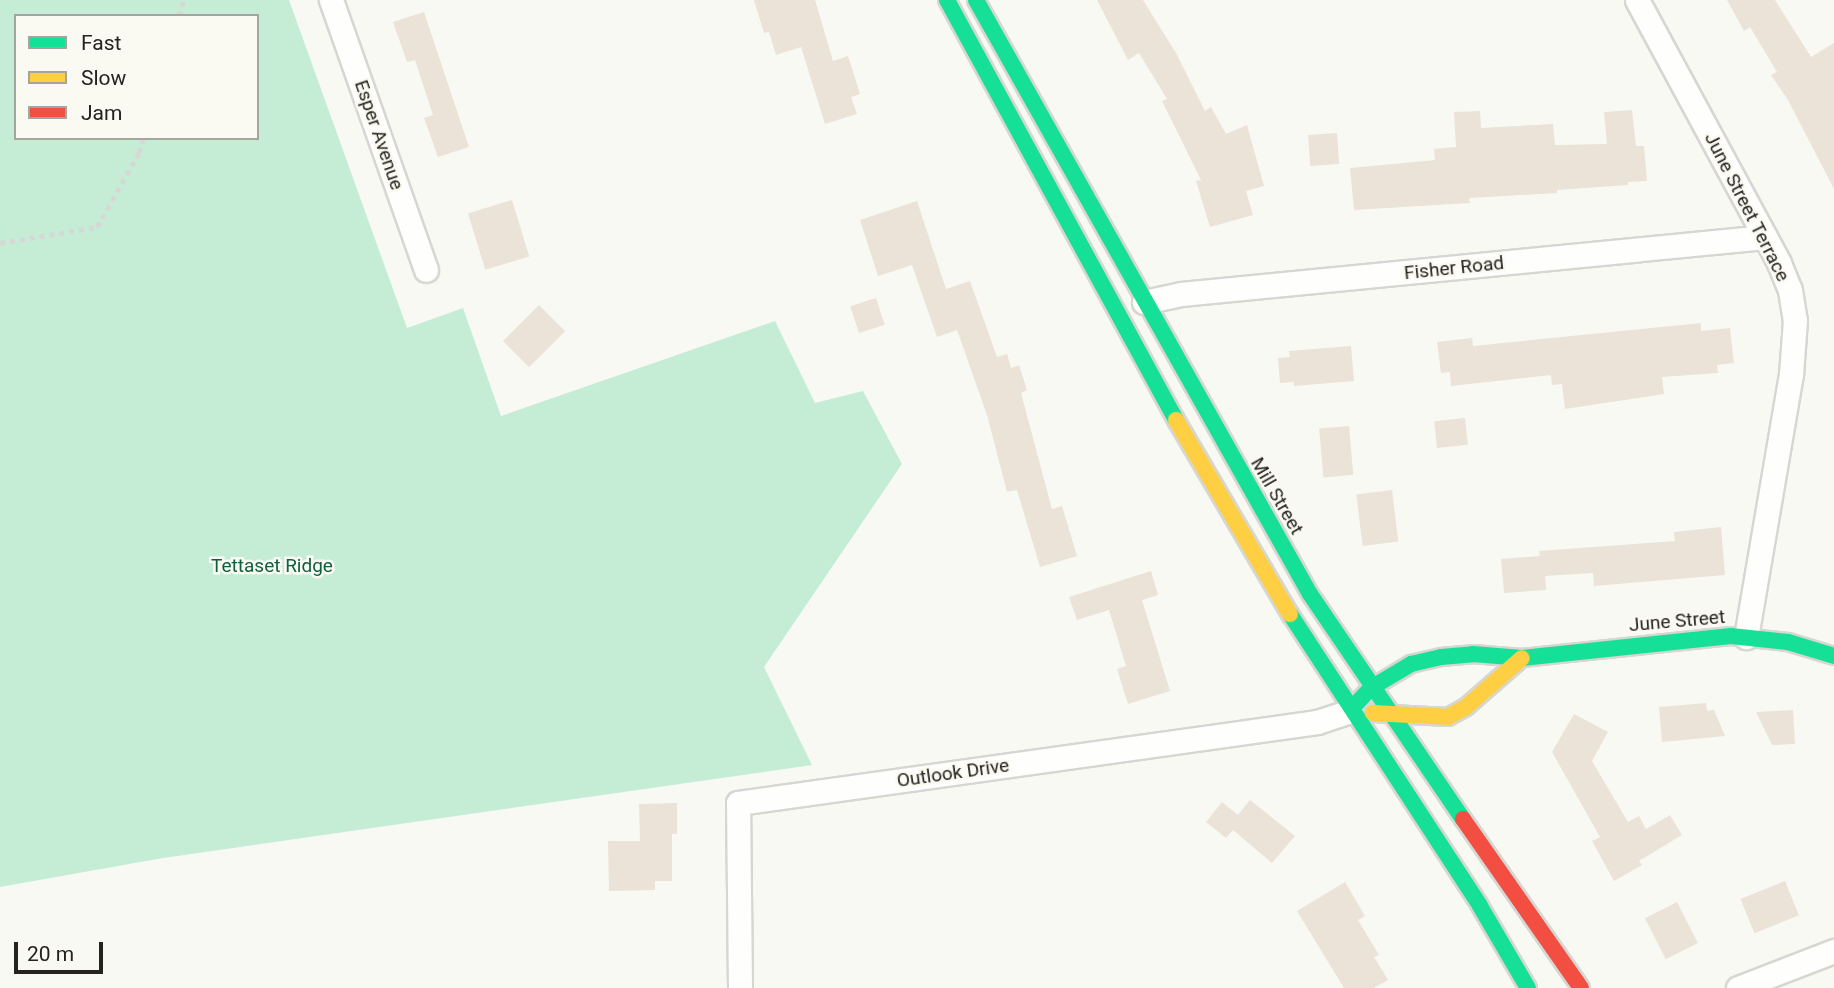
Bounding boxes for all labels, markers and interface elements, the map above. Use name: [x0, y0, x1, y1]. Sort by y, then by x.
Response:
legend: [14, 14, 259, 140]
text: Fast: [81, 31, 121, 55]
text: Slow: [81, 66, 126, 90]
street label: Esper Avenue: [350, 77, 408, 193]
text: Jam: [81, 101, 122, 125]
street label: June Street Terrace: [1700, 129, 1794, 285]
street label: Fisher Road: [1403, 251, 1505, 285]
street label: Mill Street: [1246, 453, 1308, 539]
park label: Tettaset Ridge: [211, 555, 333, 577]
street label: June Street: [1628, 605, 1726, 637]
street label: Outlook Drive: [895, 754, 1011, 792]
scale bar: [18, 928, 107, 972]
text: 20 m: [27, 942, 74, 966]

